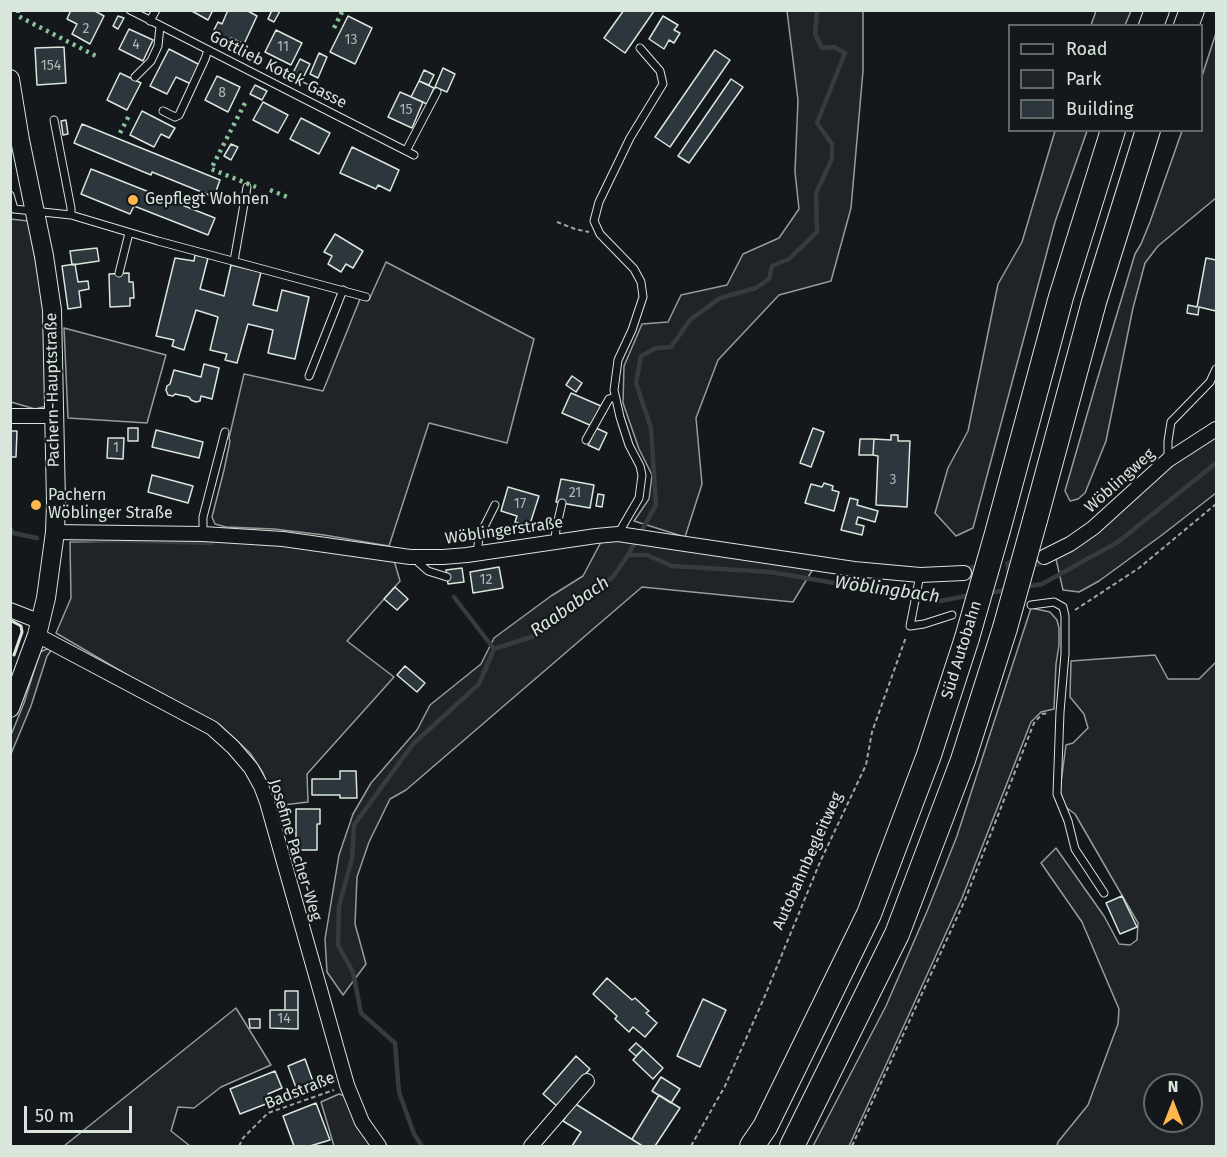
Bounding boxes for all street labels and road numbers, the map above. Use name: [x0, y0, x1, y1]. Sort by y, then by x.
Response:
street label: Gottlieb Kotek-Gasse: [206, 27, 350, 113]
street label: Pachern-Hauptstraße: [42, 312, 64, 468]
street label: Wöblingweg: [1081, 445, 1159, 517]
street label: Wöblingerstraße: [444, 513, 564, 549]
street label: Süd Autobahn: [938, 598, 986, 702]
street label: Josefine Pacher-Weg: [264, 777, 326, 923]
street label: Autobahnbegleitweg: [769, 789, 847, 933]
street label: Badstraße: [262, 1068, 338, 1114]

